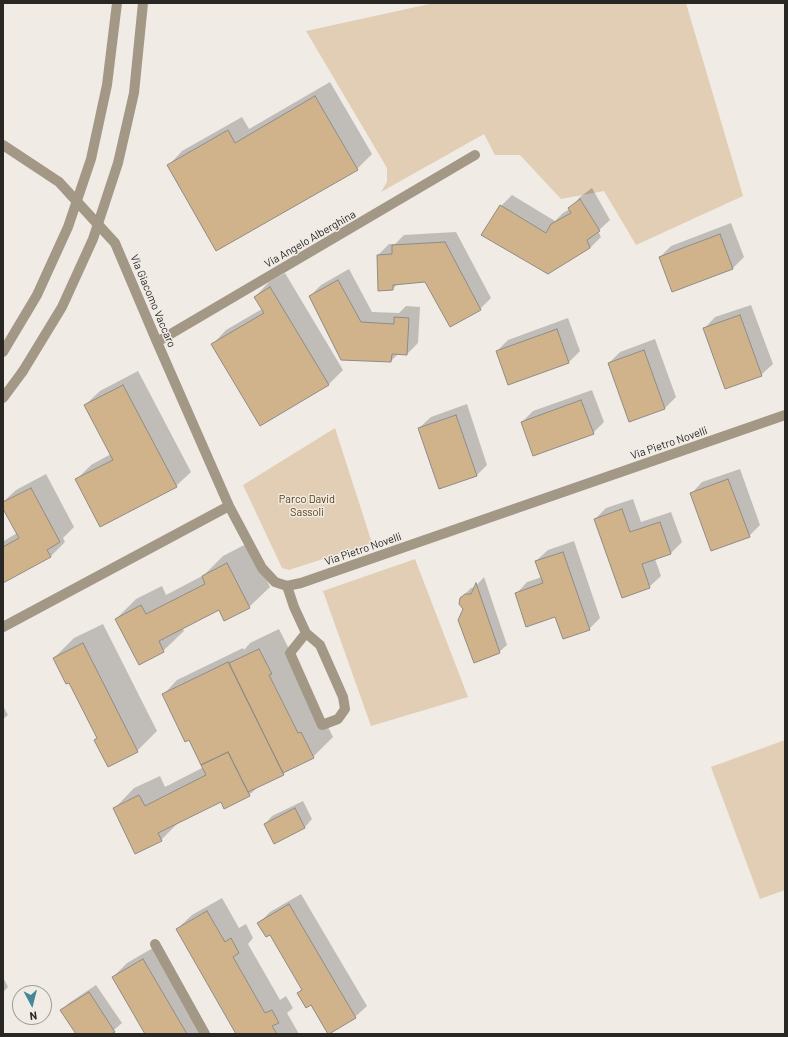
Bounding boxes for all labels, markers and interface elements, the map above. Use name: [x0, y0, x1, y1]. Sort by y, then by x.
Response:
street label: Via Angelo Alberghina: [262, 207, 358, 271]
street label: Via Giacomo Vaccaro: [127, 253, 179, 349]
street label: Via Pietro Novelli: [629, 424, 709, 462]
park label: Parco David Sassoli: [279, 492, 335, 518]
street label: Via Pietro Novelli: [323, 530, 403, 568]
north arrow: [12, 985, 52, 1025]
text: N: [29, 1010, 38, 1023]

